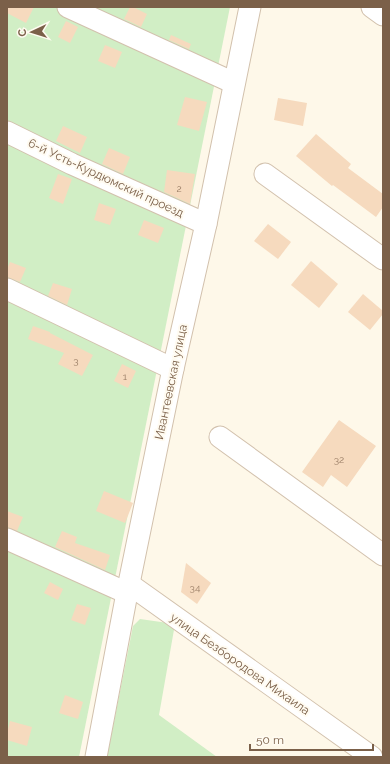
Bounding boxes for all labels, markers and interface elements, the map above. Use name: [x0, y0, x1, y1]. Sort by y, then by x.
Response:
north arrow: [12, 12, 52, 52]
text: С: [16, 28, 29, 37]
street label: 6-й Усть-Курдюмский проезд: [26, 136, 186, 220]
house number: 2: [176, 183, 182, 194]
street label: Ивантеевская улица: [152, 323, 190, 441]
house number: 3: [73, 355, 79, 366]
house number: 1: [123, 371, 128, 382]
house number: 32: [334, 454, 344, 465]
house number: 34: [190, 582, 201, 593]
street label: улица Безбородова Михаила: [168, 610, 312, 718]
scale bar: [250, 726, 373, 752]
text: 50 m: [256, 733, 284, 747]

